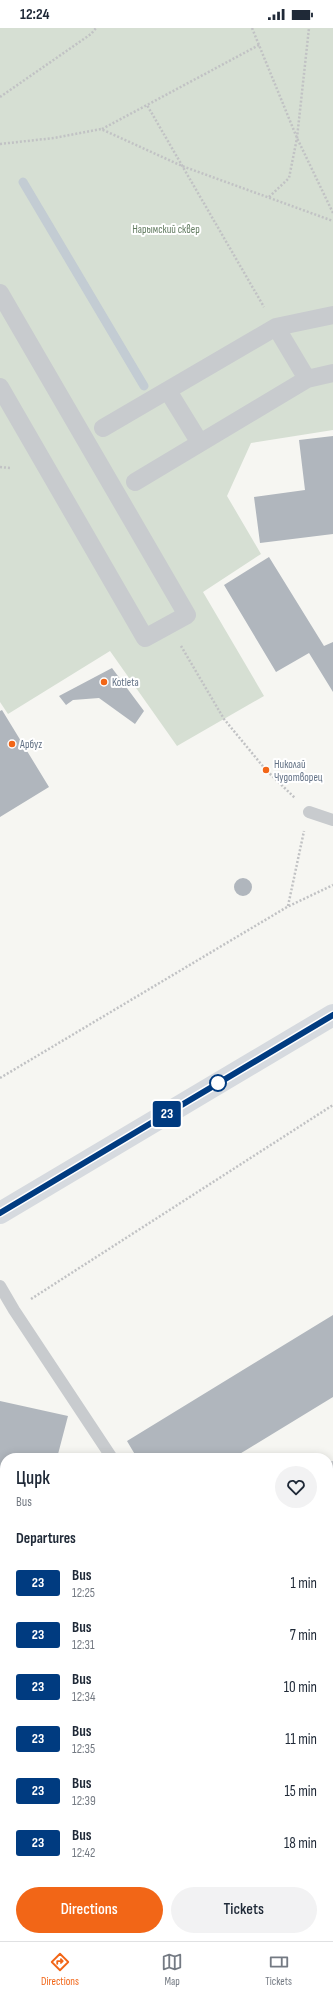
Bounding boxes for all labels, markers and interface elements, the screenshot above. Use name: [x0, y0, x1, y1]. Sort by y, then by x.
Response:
text: 12:24: [20, 5, 49, 24]
park label: Нарымский сквер: [132, 223, 200, 236]
place label: Kotleta: [112, 676, 139, 689]
marker: Kotleta: [99, 677, 109, 687]
place label: Арбуz: [19, 738, 42, 751]
marker: Арбуz: [7, 739, 17, 749]
place label: Николай Чудотворец: [274, 758, 323, 784]
marker: Николай Чудотворец: [261, 765, 271, 775]
unlabelled marker: [209, 1074, 227, 1092]
line badge: 23: [149, 1101, 185, 1127]
text: 23: [161, 1105, 173, 1122]
button: heart: [275, 1466, 317, 1508]
text: Цирк: [16, 1467, 50, 1490]
text: Bus: [16, 1494, 32, 1510]
text: Departures: [16, 1529, 76, 1548]
text: Bus: [72, 1566, 91, 1585]
text: 23: [32, 1574, 44, 1591]
text: 1 min: [291, 1574, 317, 1593]
text: 12:25: [72, 1585, 95, 1601]
text: Bus: [72, 1618, 91, 1637]
text: 23: [32, 1626, 44, 1643]
text: 7 min: [290, 1626, 317, 1645]
text: 12:31: [72, 1637, 95, 1653]
text: Bus: [72, 1670, 91, 1689]
text: 23: [32, 1678, 44, 1695]
text: 10 min: [284, 1678, 317, 1697]
text: 12:34: [72, 1689, 95, 1705]
text: Bus: [72, 1722, 91, 1741]
text: 23: [32, 1730, 44, 1747]
text: 11 min: [285, 1730, 317, 1749]
text: 12:35: [72, 1741, 95, 1757]
text: Bus: [72, 1774, 91, 1793]
text: 23: [32, 1782, 44, 1799]
text: 15 min: [285, 1782, 317, 1801]
text: 12:39: [72, 1793, 96, 1809]
text: Bus: [72, 1826, 91, 1845]
text: 23: [32, 1834, 44, 1851]
text: 18 min: [284, 1834, 317, 1853]
text: 12:42: [72, 1845, 95, 1861]
button: Directions: [16, 1887, 163, 1933]
button: Tickets: [171, 1887, 317, 1933]
tab: Directions: [41, 1951, 79, 1988]
tab: Map: [161, 1951, 183, 1988]
tab: Tickets: [265, 1951, 292, 1988]

